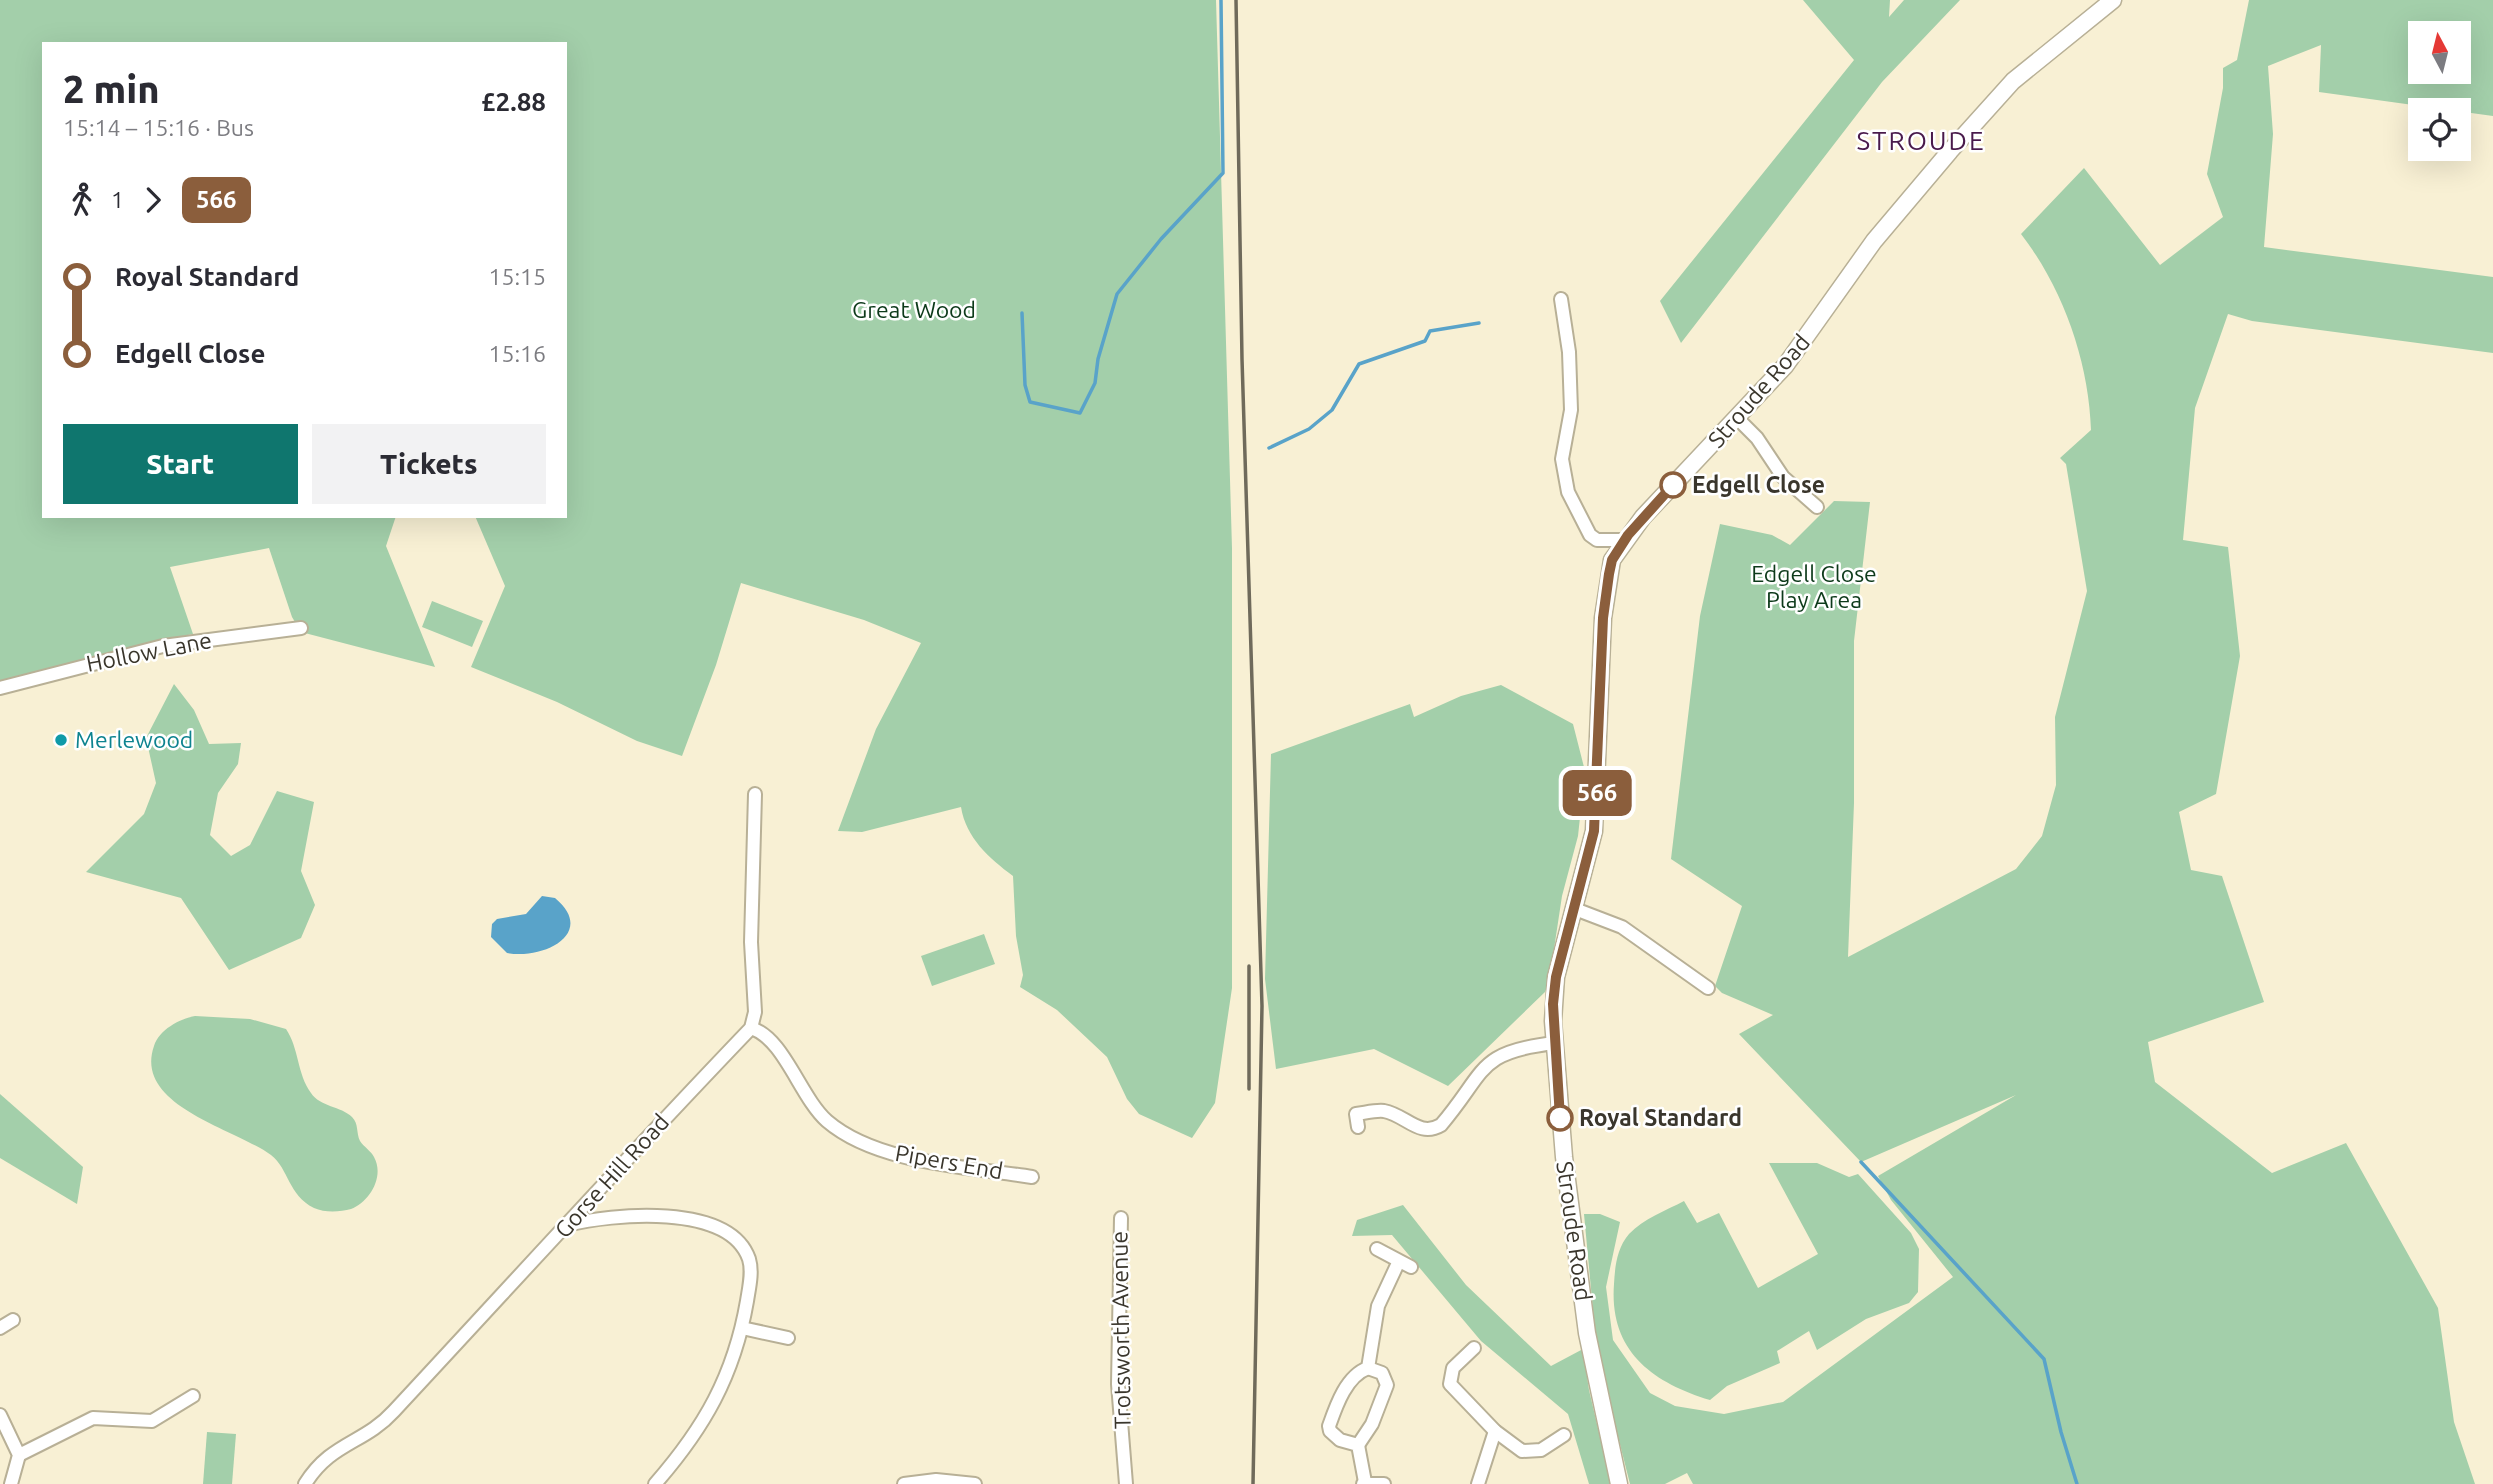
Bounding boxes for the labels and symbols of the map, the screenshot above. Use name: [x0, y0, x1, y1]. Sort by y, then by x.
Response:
north arrow: [2408, 21, 2471, 84]
district label: STROUDE: [1856, 126, 1986, 155]
park label: Great Wood: [852, 297, 976, 322]
street label: Stroude Road: [1703, 329, 1814, 452]
marker: Edgell Close: [1660, 472, 1686, 498]
place label: Edgell Close: [1692, 472, 1825, 497]
park label: Edgell Close Play Area: [1751, 561, 1877, 612]
street label: Hollow Lane: [84, 627, 214, 676]
place label: Merlewood: [75, 727, 193, 752]
marker: Merlewood: [53, 732, 69, 748]
line badge: 566: [1557, 770, 1637, 816]
marker: Royal Standard: [1547, 1105, 1573, 1131]
place label: Royal Standard: [1579, 1105, 1742, 1130]
street label: Gorse Hill Road: [550, 1109, 674, 1242]
street label: Pipers End: [893, 1140, 1005, 1183]
street label: Stroude Road: [1552, 1159, 1597, 1302]
street label: Trotsworth Avenue: [1106, 1231, 1135, 1429]

